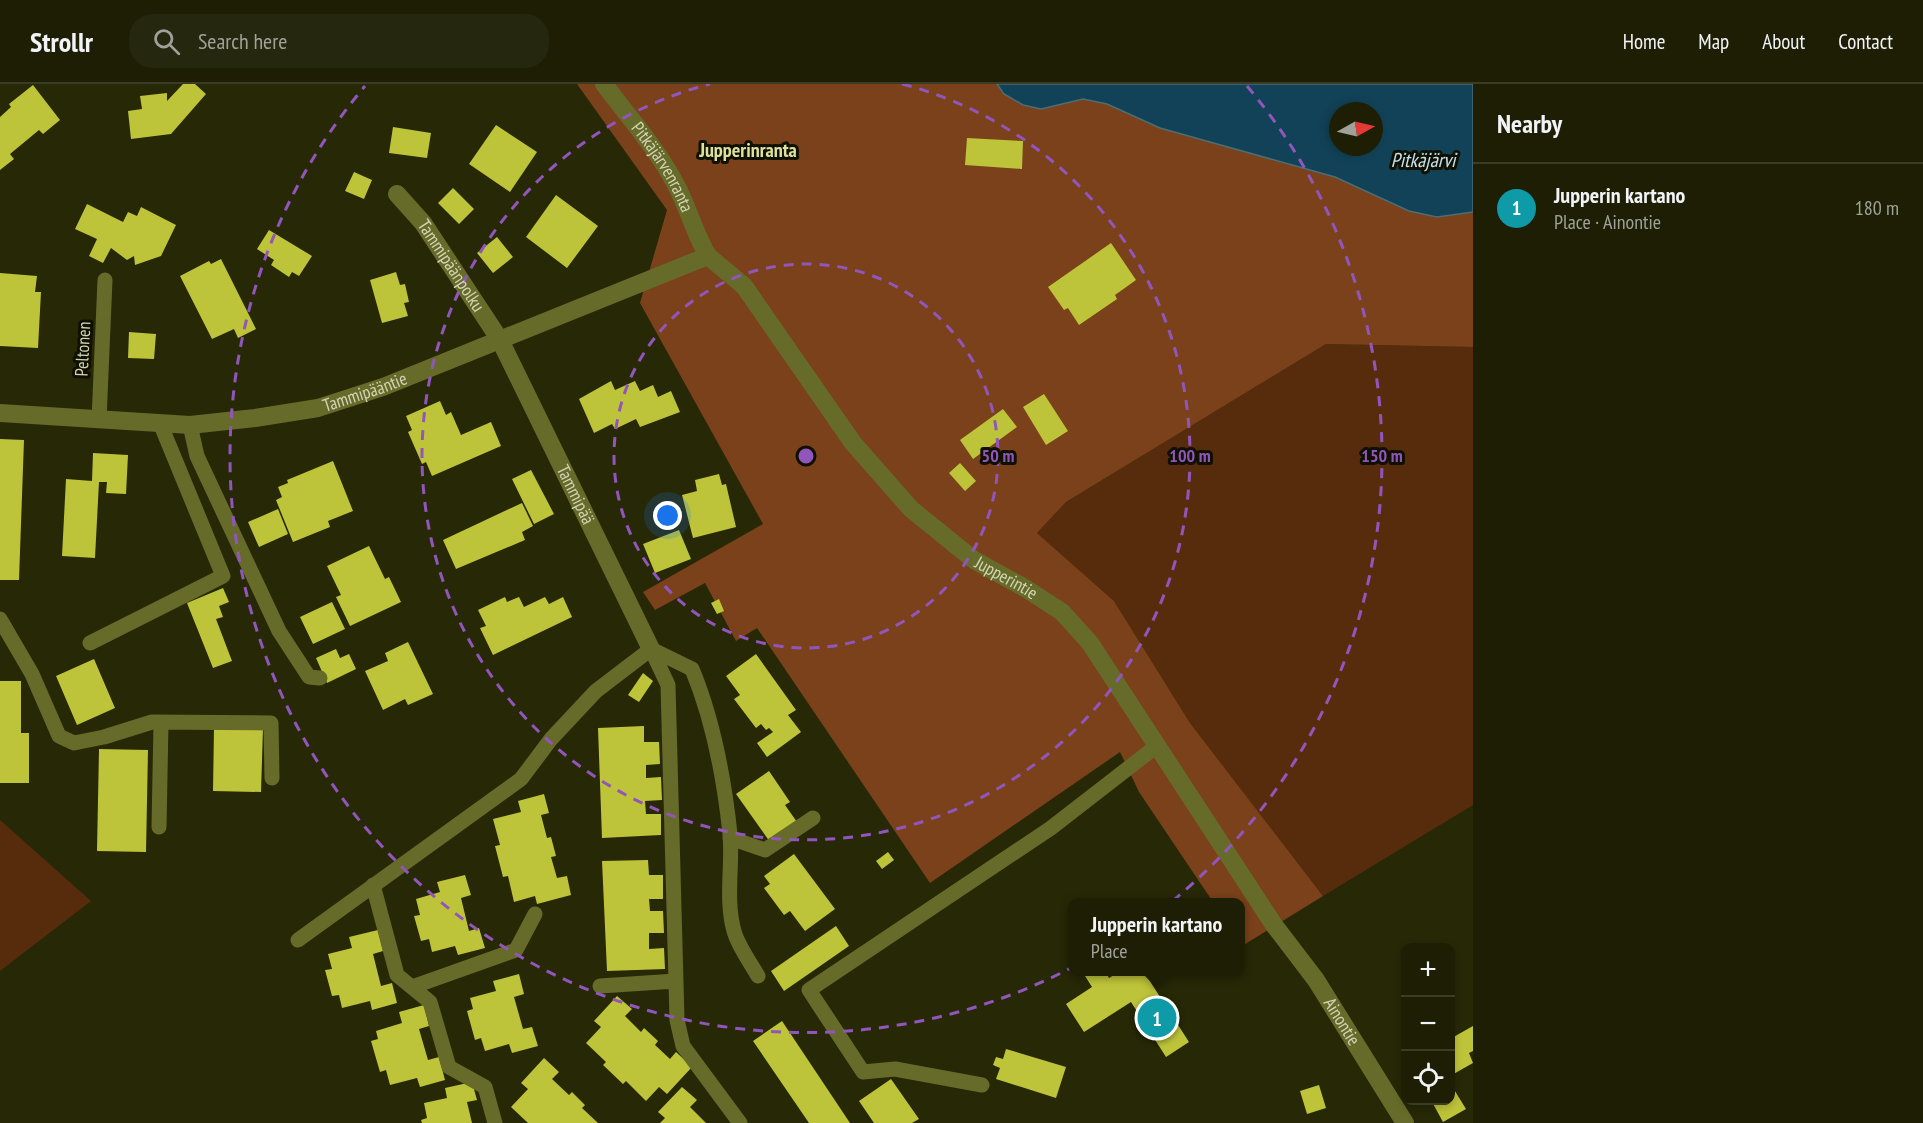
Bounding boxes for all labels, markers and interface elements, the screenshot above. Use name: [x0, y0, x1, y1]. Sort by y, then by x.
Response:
search box: [129, 14, 549, 68]
text: Strollr: [30, 23, 93, 60]
icon: search: [150, 25, 183, 58]
text: Search here: [198, 27, 287, 55]
text: Home: [1623, 28, 1665, 55]
text: Map: [1698, 28, 1729, 55]
text: About: [1762, 28, 1805, 55]
text: Contact: [1838, 28, 1893, 55]
north arrow: [1329, 102, 1383, 156]
text: Nearby: [1497, 107, 1562, 140]
street label: Pitkäjärvenranta: [627, 117, 699, 215]
district label: Jupperinranta: [698, 137, 797, 163]
water label: Pitkäjärvi: [1391, 147, 1458, 173]
text: Jupperin kartano: [1554, 181, 1685, 209]
text: 1: [1512, 195, 1521, 221]
text: 180 m: [1855, 195, 1899, 221]
text: Place · Ainontie: [1554, 209, 1661, 235]
street label: Tammipäänpolku: [413, 215, 490, 316]
street label: Peltonen: [70, 321, 95, 377]
street label: Tammipääntie: [320, 367, 410, 417]
text: 50 m: [982, 444, 1014, 467]
text: 100 m: [1169, 444, 1211, 467]
text: 150 m: [1361, 444, 1403, 467]
centre of rings: [796, 446, 816, 466]
street label: Tammipää: [552, 461, 600, 528]
your location: [653, 501, 682, 530]
street label: Jupperintie: [970, 550, 1042, 604]
popup: [1068, 898, 1245, 976]
text: Jupperin kartano: [1091, 910, 1222, 938]
text: Place: [1091, 938, 1128, 964]
map controls: [1401, 943, 1455, 1105]
button: +: [1401, 943, 1455, 997]
street label: Ainontie: [1319, 993, 1366, 1049]
pin: 1: [1138, 996, 1176, 1040]
button: −: [1401, 997, 1455, 1051]
button: locate: [1401, 1051, 1455, 1105]

